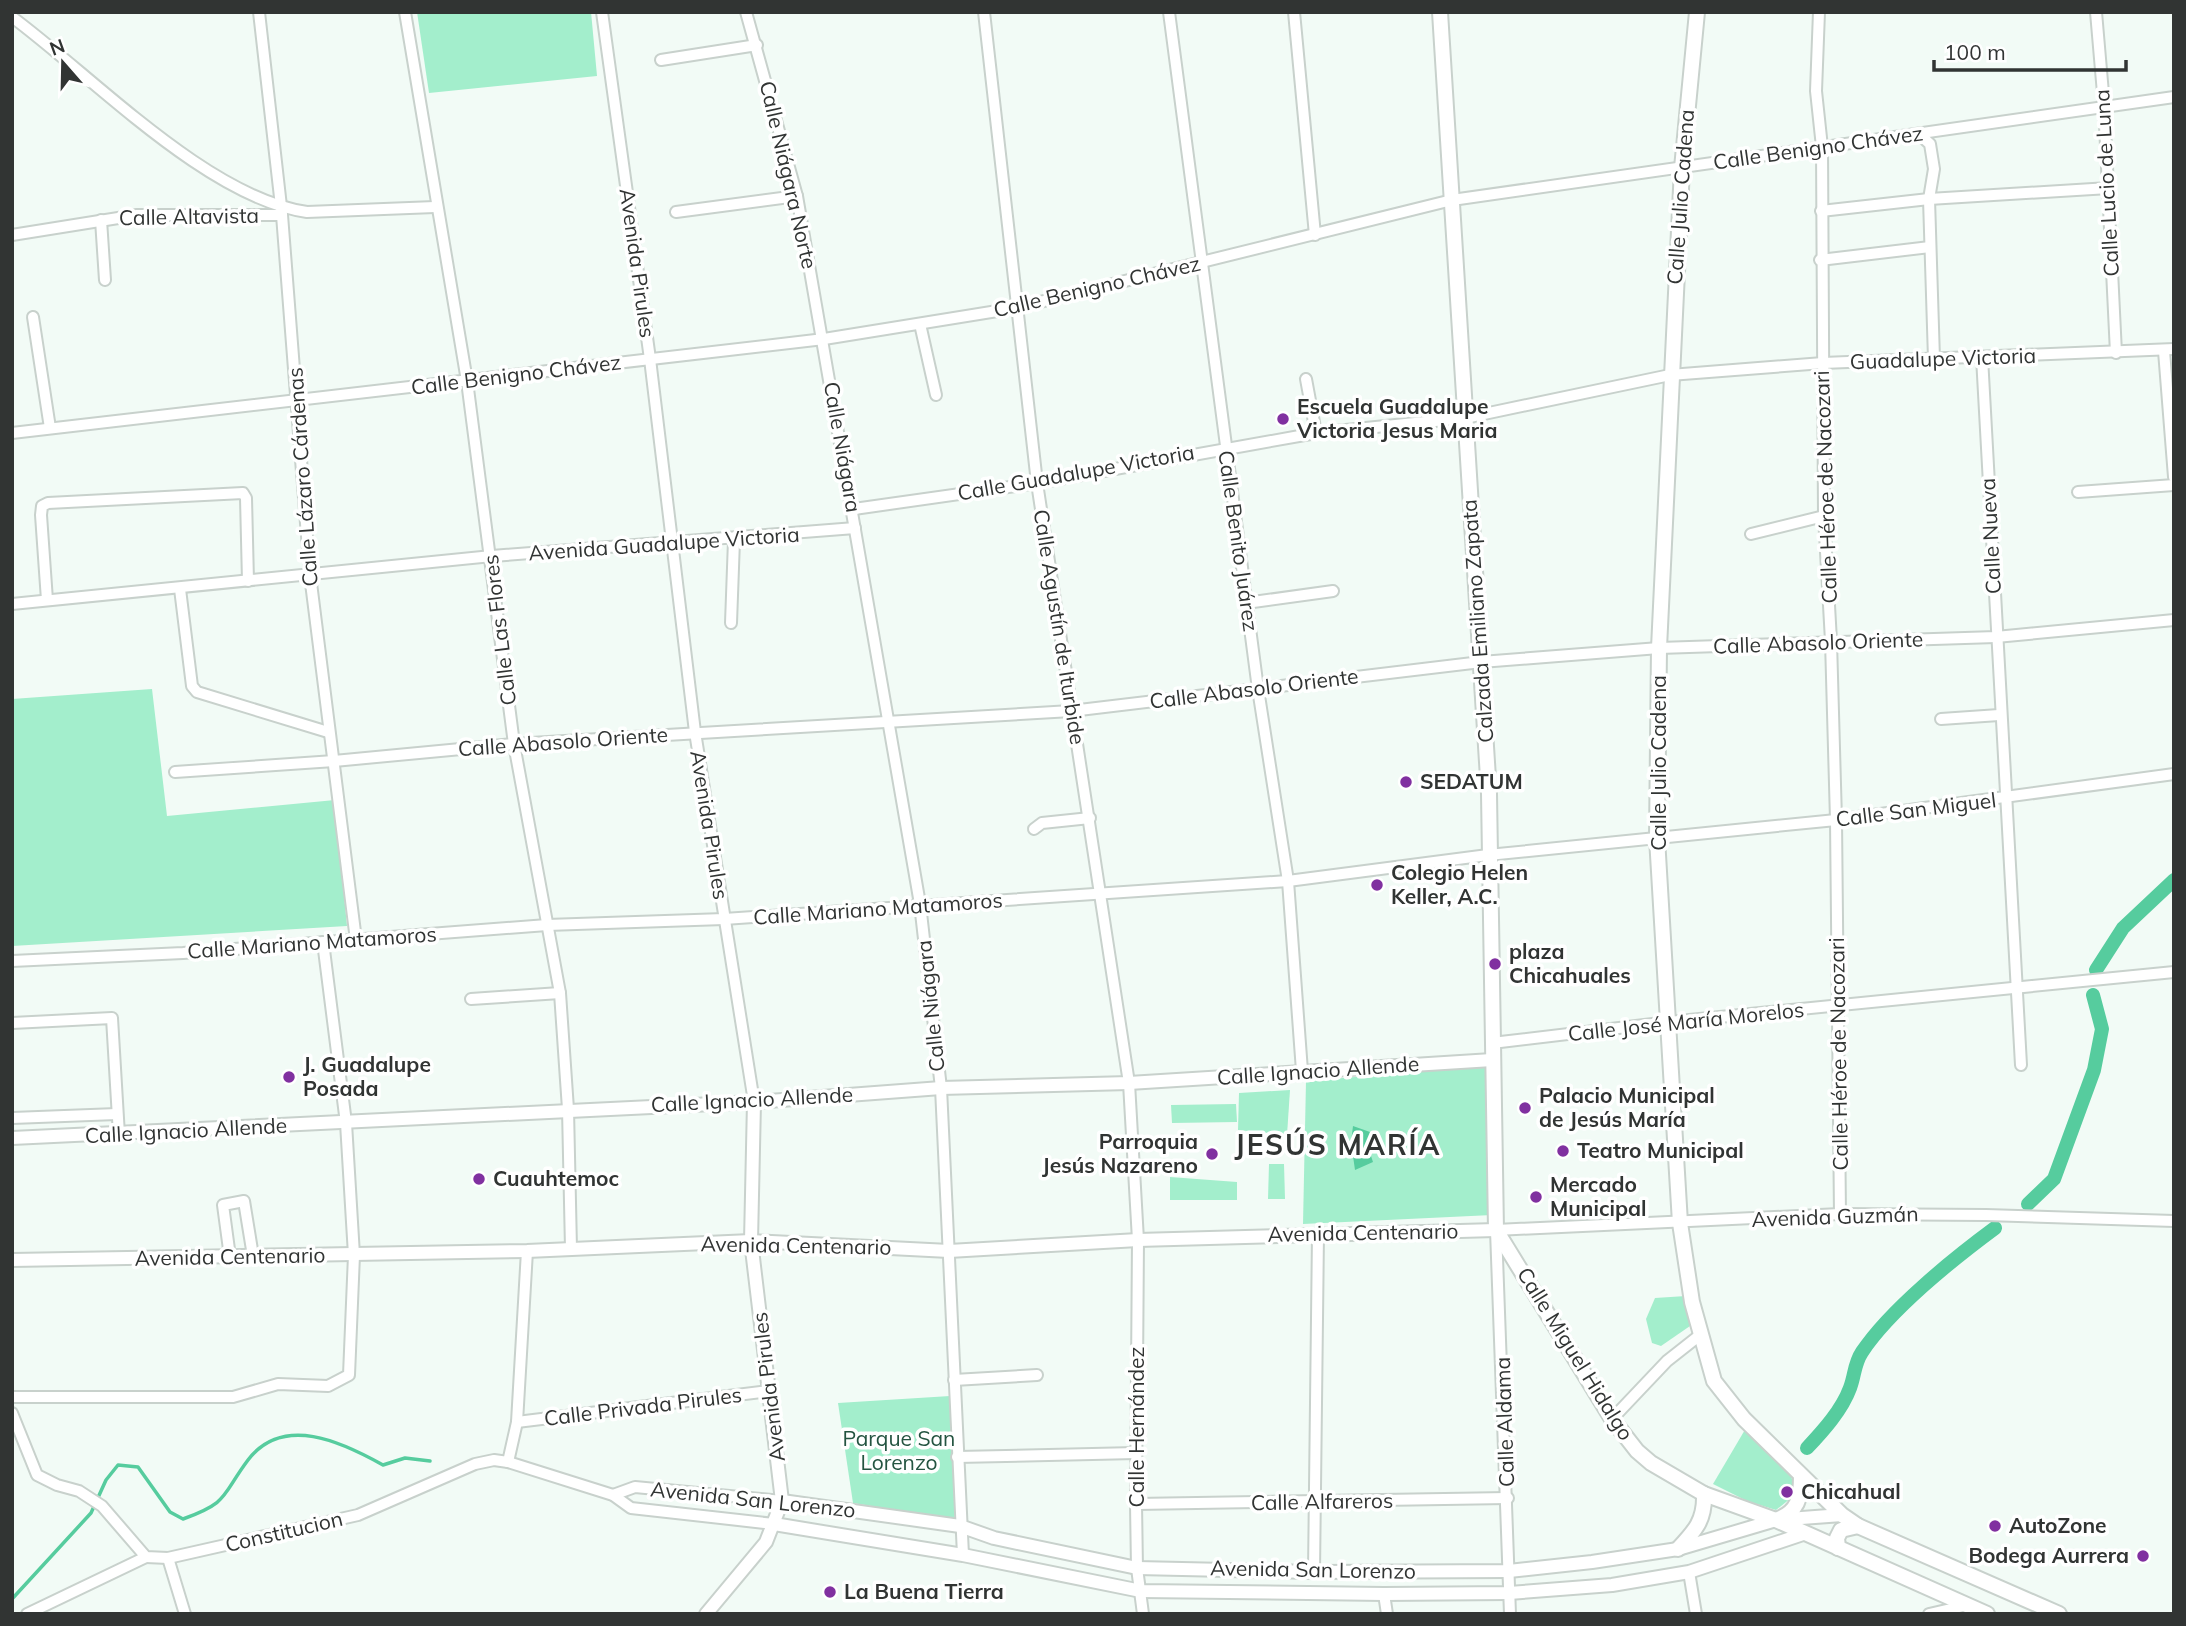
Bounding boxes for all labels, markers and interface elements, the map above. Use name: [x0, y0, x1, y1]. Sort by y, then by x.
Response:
north arrow: [28, 28, 98, 98]
scale bar: [1934, 28, 2126, 72]
text: N: [46, 33, 68, 61]
text: 100 m: [1944, 39, 2006, 65]
street label: Calle Niágara Norte: [755, 78, 823, 271]
street label: Calle Lucio de Luna: [2088, 89, 2124, 277]
street label: Calle Julio Cadena: [1661, 108, 1699, 285]
street label: Calle Benigno Chávez: [1711, 119, 1924, 175]
street label: Avenida Pirules: [615, 187, 661, 339]
street label: Calle Altavista: [119, 202, 259, 230]
street label: Calle Benigno Chávez: [991, 250, 1203, 322]
street label: Guadalupe Victoria: [1849, 342, 2037, 374]
street label: Calle Benigno Chávez: [409, 348, 622, 400]
street label: Calle Lázaro Cárdenas: [281, 367, 323, 588]
street label: Calle Héroe de Nacozari: [1808, 370, 1842, 604]
street label: Calle Niágara: [819, 379, 867, 514]
place label: Escuela Guadalupe Victoria Jesus Maria: [1296, 393, 1498, 443]
marker: Escuela Guadalupe Victoria Jesus Maria: [1275, 411, 1291, 427]
street label: Calle Guadalupe Victoria: [955, 438, 1196, 506]
street label: Calle Benito Juárez: [1213, 449, 1265, 633]
street label: Calle Nueva: [1974, 477, 2006, 595]
street label: Calzada Emiliano Zapata: [1456, 499, 1498, 744]
street label: Calle Agustín de Iturbide: [1029, 507, 1091, 746]
street label: Avenida Guadalupe Victoria: [528, 521, 800, 565]
street label: Calle Las Flores: [477, 553, 521, 707]
street label: Calle Abasolo Oriente: [1712, 625, 1923, 659]
street label: Calle Abasolo Oriente: [1148, 662, 1360, 714]
street label: Calle Julio Cadena: [1645, 675, 1671, 851]
street label: Calle Abasolo Oriente: [457, 721, 669, 761]
street label: Avenida Pirules: [685, 748, 735, 901]
place label: SEDATUM: [1420, 768, 1523, 794]
marker: SEDATUM: [1398, 774, 1414, 790]
street label: Calle San Miguel: [1834, 786, 1997, 832]
place label: Colegio Helen Keller, A.C.: [1391, 859, 1528, 909]
marker: Colegio Helen Keller, A.C.: [1369, 877, 1385, 893]
street label: Calle Mariano Matamoros: [752, 886, 1004, 930]
street label: Calle Mariano Matamoros: [186, 920, 438, 964]
street label: Calle Héroe de Nacozari: [1823, 937, 1853, 1171]
place label: plaza Chicahuales: [1509, 938, 1631, 988]
street label: Calle Niágara: [910, 939, 950, 1073]
marker: plaza Chicahuales: [1487, 956, 1503, 972]
street label: Calle José María Morelos: [1566, 996, 1805, 1046]
street label: Calle Ignacio Allende: [1216, 1050, 1420, 1090]
place label: J. Guadalupe Posada: [303, 1051, 431, 1101]
marker: J. Guadalupe Posada: [281, 1069, 297, 1085]
street label: Calle Ignacio Allende: [650, 1081, 854, 1117]
place label: Palacio Municipal de Jesús María: [1539, 1082, 1715, 1132]
marker: Palacio Municipal de Jesús María: [1517, 1100, 1533, 1116]
street label: Calle Ignacio Allende: [84, 1112, 288, 1148]
district label: JESÚS MARÍA: [1235, 1127, 1442, 1162]
place label: Parroquia Jesús Nazareno: [1042, 1128, 1198, 1178]
place label: Teatro Municipal: [1577, 1137, 1744, 1163]
marker: Teatro Municipal: [1555, 1143, 1571, 1159]
marker: Parroquia Jesús Nazareno: [1204, 1146, 1220, 1162]
place label: Cuauhtemoc: [493, 1165, 619, 1191]
marker: Cuauhtemoc: [471, 1171, 487, 1187]
place label: Mercado Municipal: [1550, 1171, 1647, 1221]
marker: Mercado Municipal: [1528, 1189, 1544, 1205]
street label: Avenida Guzmán: [1751, 1200, 1919, 1232]
street label: Avenida Centenario: [1267, 1217, 1459, 1247]
street label: Avenida Centenario: [700, 1230, 892, 1260]
street label: Avenida Centenario: [134, 1241, 326, 1271]
street label: Calle Miguel Hidalgo: [1512, 1262, 1640, 1445]
street label: Avenida Pirules: [746, 1311, 790, 1463]
street label: Calle Hernández: [1123, 1347, 1149, 1507]
street label: Calle Aldama: [1489, 1357, 1519, 1488]
street label: Calle Privada Pirules: [542, 1381, 743, 1431]
park label: Parque San Lorenzo: [843, 1425, 955, 1475]
street label: Avenida San Lorenzo: [649, 1475, 857, 1523]
place label: Chicahual: [1801, 1478, 1901, 1504]
marker: Chicahual: [1779, 1484, 1795, 1500]
street label: Calle Alfareros: [1251, 1487, 1393, 1515]
street label: Constitucion: [223, 1505, 345, 1557]
place label: AutoZone: [2009, 1512, 2107, 1538]
marker: AutoZone: [1987, 1518, 2003, 1534]
place label: Bodega Aurrera: [1968, 1542, 2129, 1568]
marker: Bodega Aurrera: [2135, 1548, 2151, 1564]
street label: Avenida San Lorenzo: [1210, 1554, 1416, 1584]
place label: La Buena Tierra: [844, 1578, 1004, 1604]
marker: La Buena Tierra: [822, 1584, 838, 1600]

